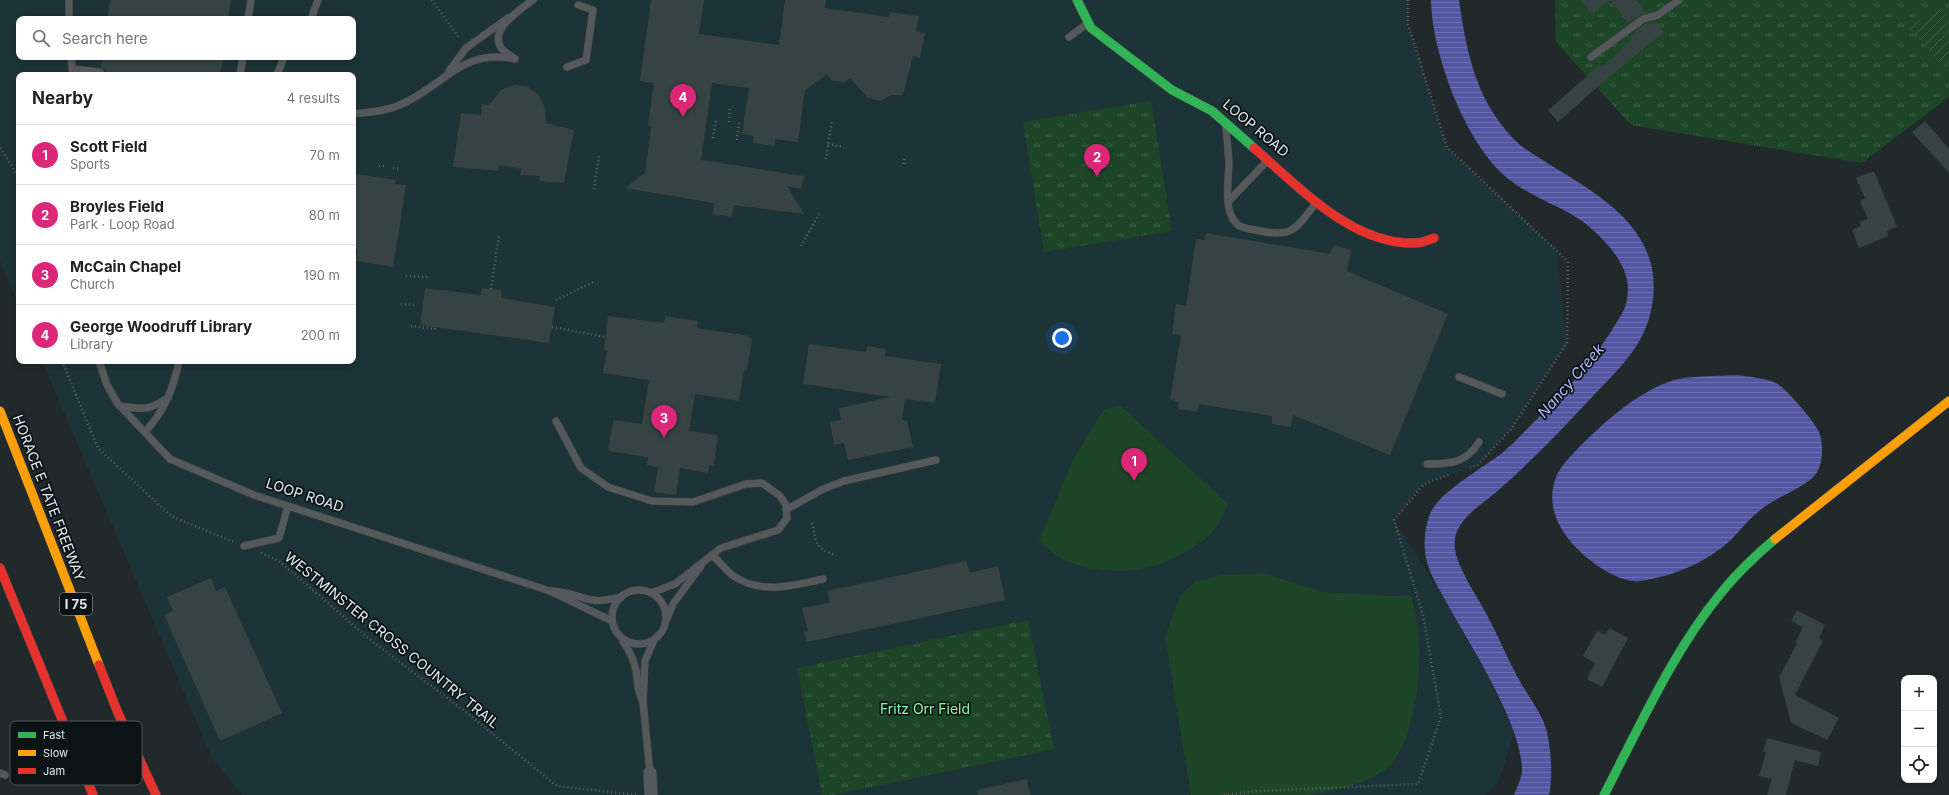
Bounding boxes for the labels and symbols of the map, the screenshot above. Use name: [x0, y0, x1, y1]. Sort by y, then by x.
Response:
pin: 4: [670, 84, 696, 117]
street label: LOOP ROAD: [1220, 95, 1293, 160]
pin: 2: [1084, 144, 1110, 177]
your location: [1052, 328, 1072, 348]
water label: Nancy Creek: [1533, 339, 1609, 422]
pin: 3: [651, 405, 677, 438]
street label: HORACE E TATE FREEWAY: [10, 412, 89, 584]
pin: 1: [1121, 448, 1147, 481]
street label: LOOP ROAD: [264, 474, 346, 515]
street label: WESTMINSTER CROSS COUNTRY TRAIL: [282, 548, 503, 731]
road number: I 75: [60, 593, 92, 615]
park label: Fritz Orr Field: [880, 700, 970, 717]
legend: [10, 721, 142, 785]
text: Fast: [43, 728, 65, 742]
text: Slow: [43, 746, 68, 760]
text: Jam: [43, 764, 65, 778]

